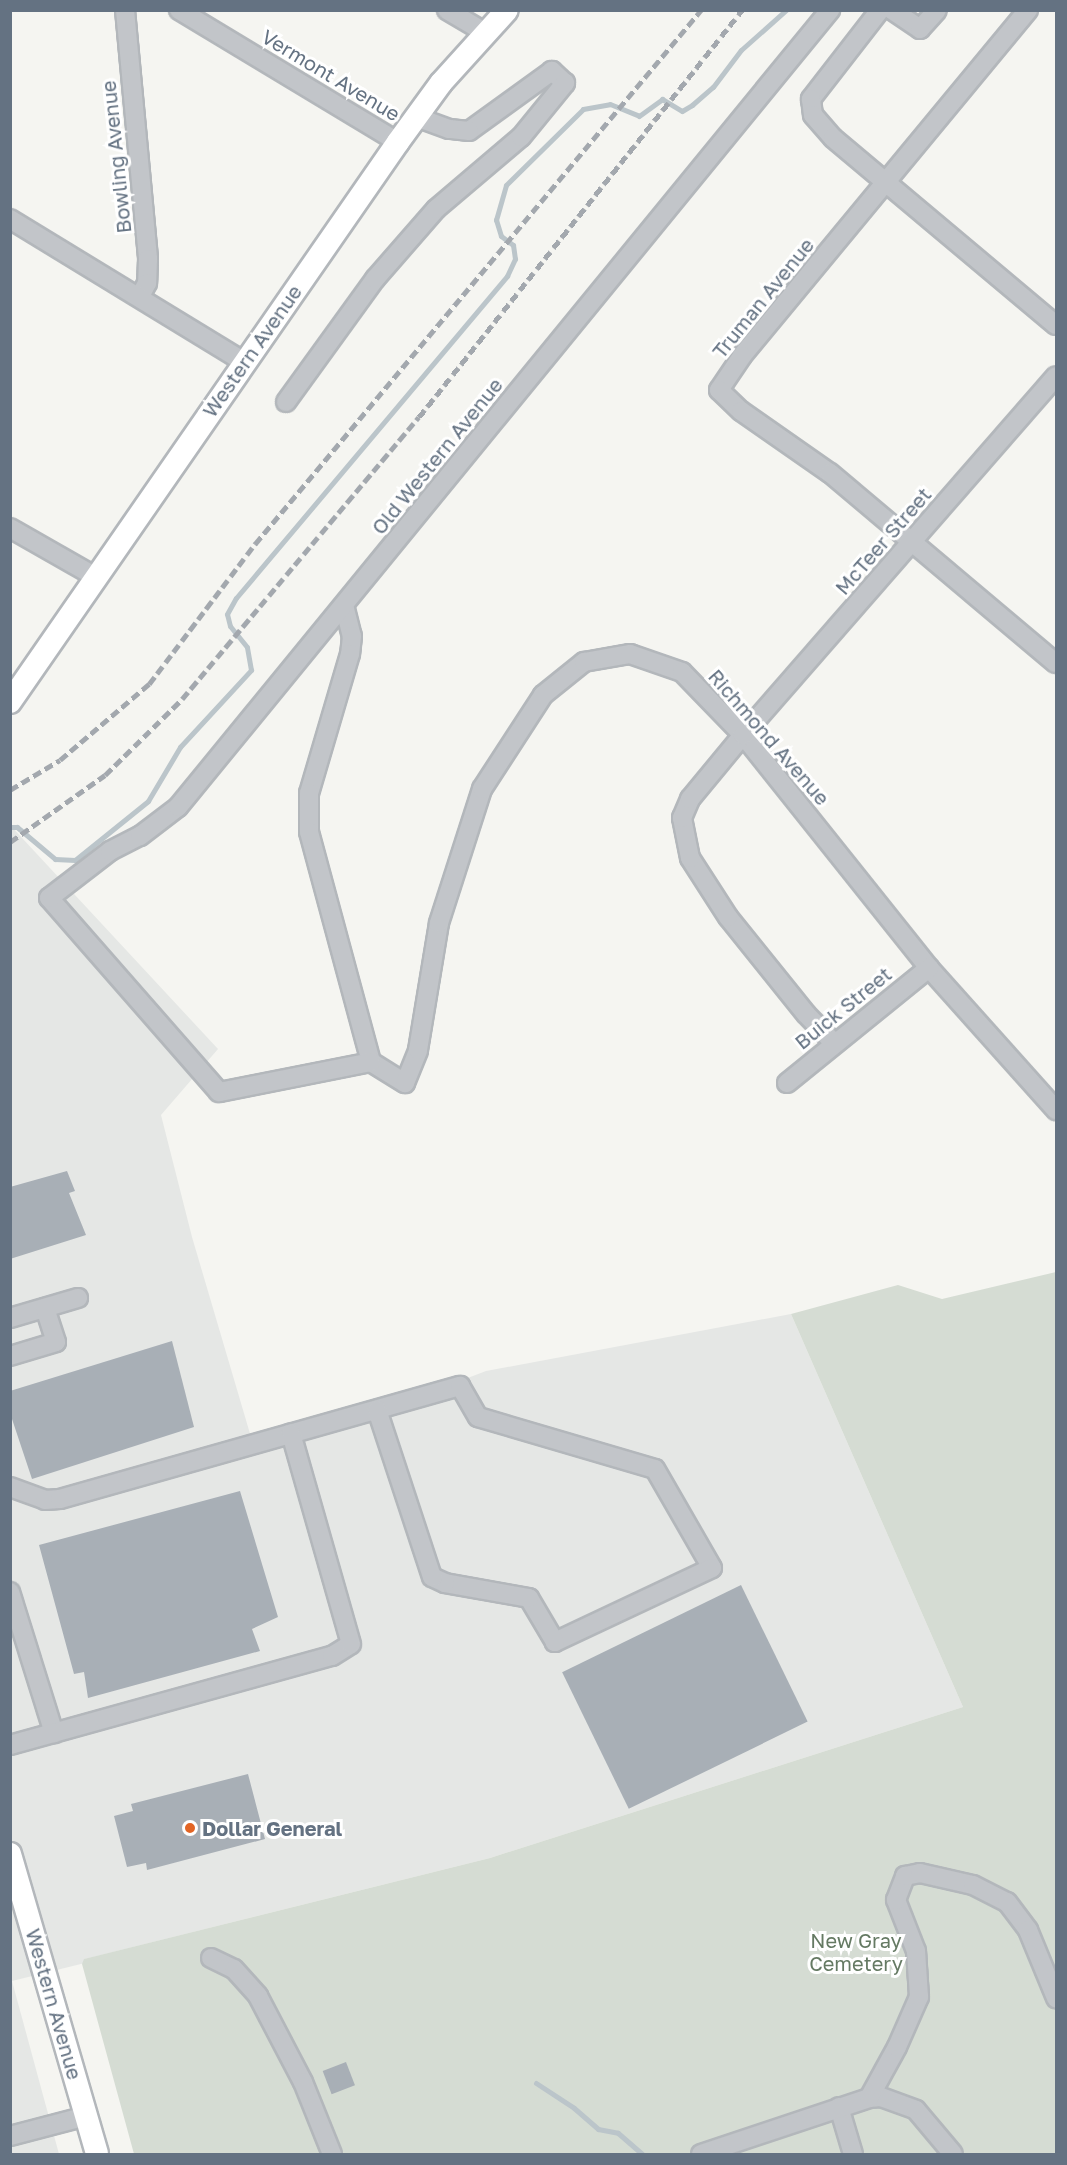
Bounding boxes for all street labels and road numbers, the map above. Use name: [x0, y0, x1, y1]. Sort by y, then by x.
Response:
street label: Vermont Avenue: [258, 24, 404, 126]
street label: Bowling Avenue: [96, 79, 136, 235]
street label: Truman Avenue: [707, 233, 819, 363]
street label: Western Avenue: [197, 280, 307, 422]
street label: Old Western Avenue: [367, 373, 507, 539]
street label: McTeer Street: [830, 483, 936, 599]
street label: Richmond Avenue: [704, 664, 834, 810]
street label: Buick Street: [790, 962, 896, 1054]
street label: Western Avenue: [21, 1926, 87, 2082]

